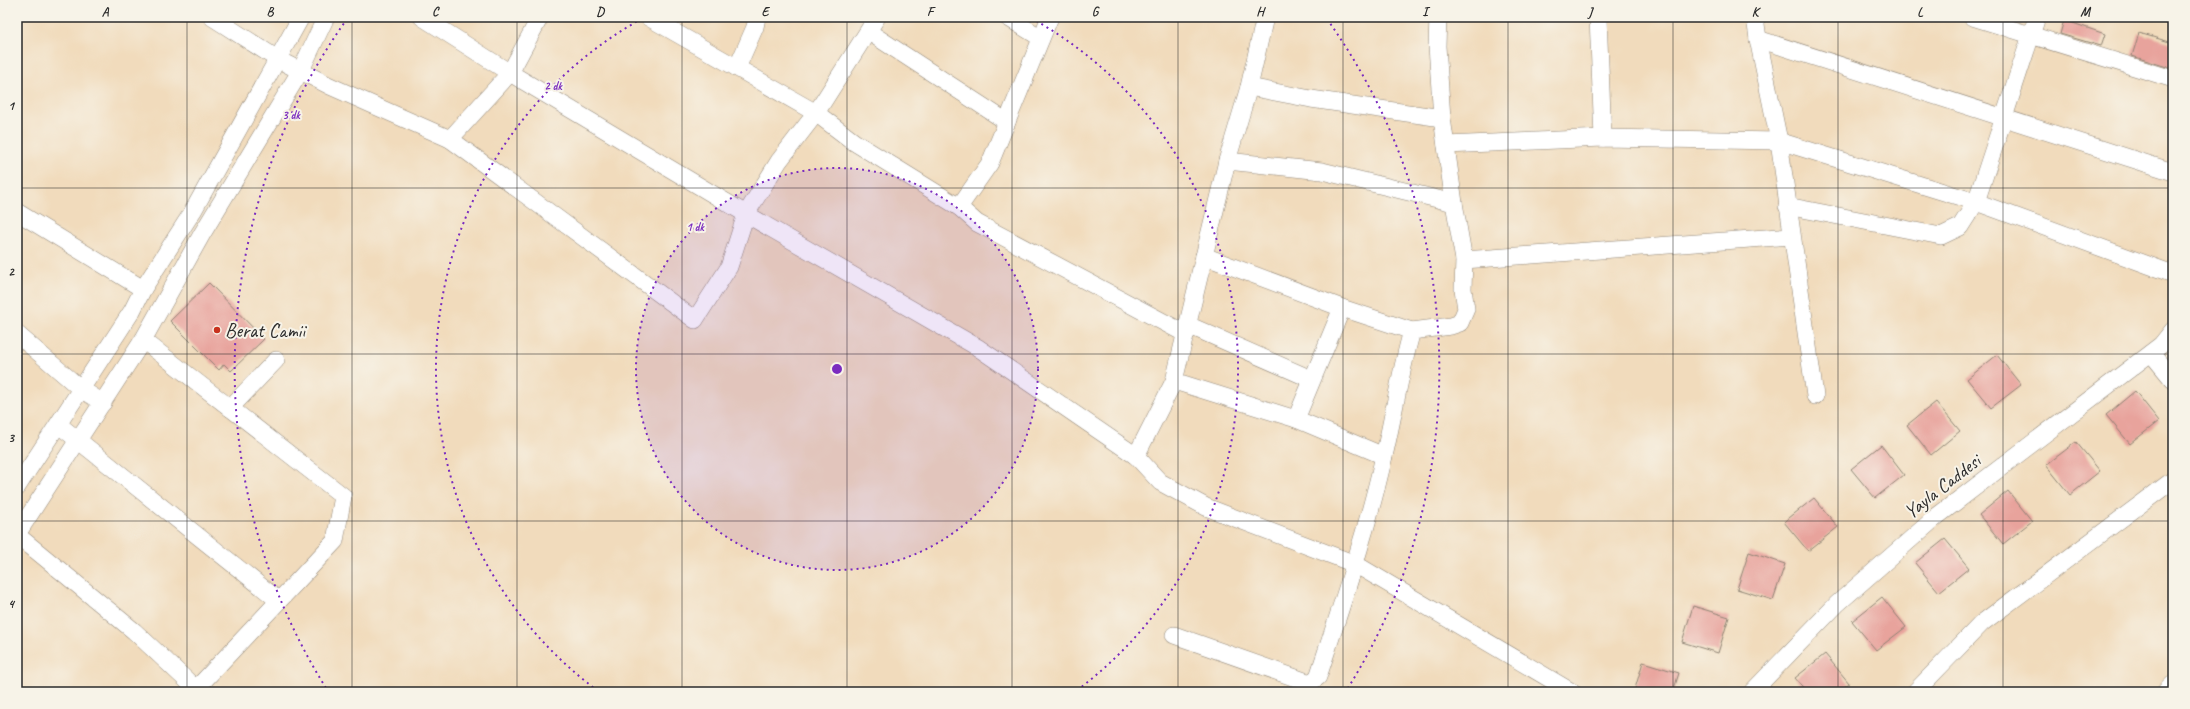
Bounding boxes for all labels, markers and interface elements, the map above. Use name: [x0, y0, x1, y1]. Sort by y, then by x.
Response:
text: A: [102, 4, 110, 20]
text: B: [267, 4, 275, 20]
text: C: [432, 4, 440, 20]
text: D: [596, 4, 605, 20]
text: E: [762, 4, 771, 20]
text: F: [927, 4, 936, 20]
text: G: [1092, 4, 1100, 20]
text: H: [1256, 4, 1266, 20]
text: I: [1422, 4, 1431, 20]
text: J: [1587, 4, 1594, 20]
text: K: [1752, 4, 1762, 20]
text: L: [1917, 4, 1924, 20]
text: M: [2080, 4, 2091, 20]
text: 2 dk: [544, 78, 563, 94]
text: 1: [8, 98, 16, 114]
text: 3 dk: [282, 107, 301, 123]
text: 1 dk: [686, 219, 705, 235]
text: 2: [8, 264, 15, 280]
place label: Berat Camii: [225, 318, 307, 343]
marker: Berat Camii: [212, 325, 222, 335]
centre of rings: [830, 362, 844, 376]
text: 3: [8, 430, 15, 446]
street label: Yayla Caddesi: [1899, 447, 1988, 524]
text: 4: [8, 596, 16, 612]

